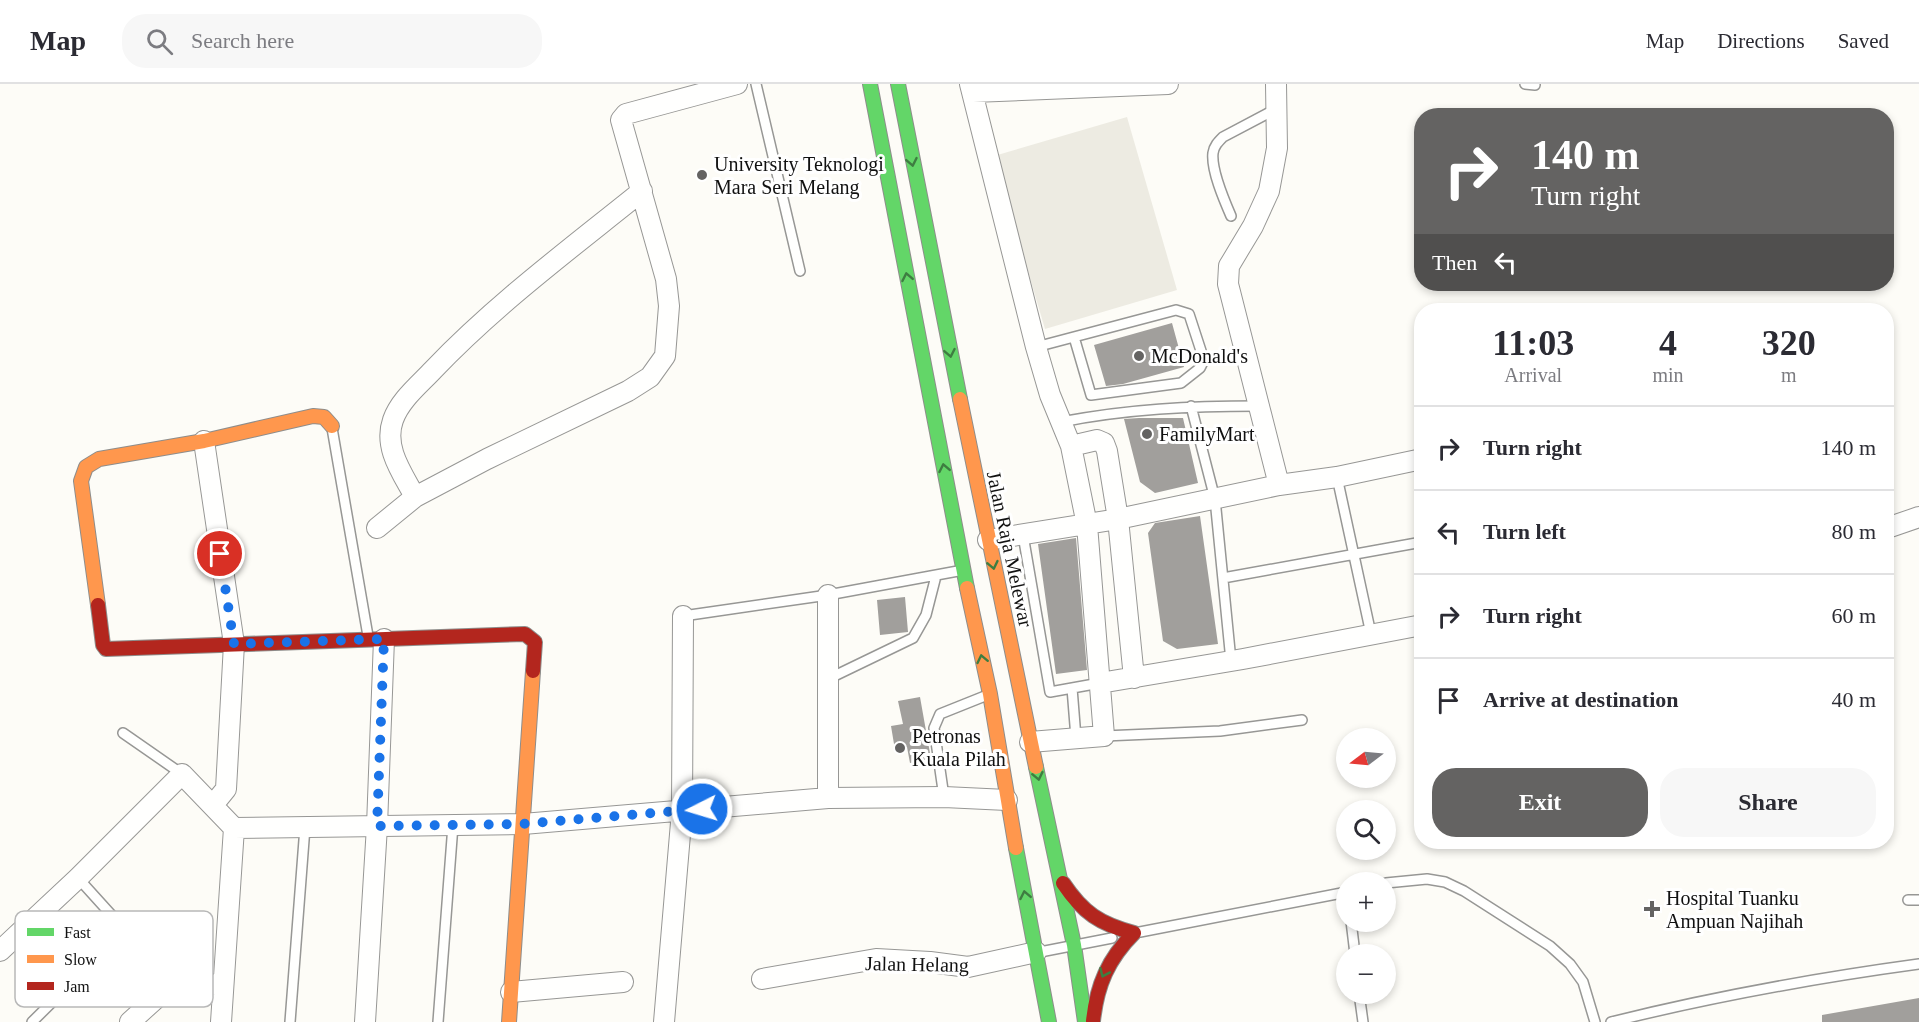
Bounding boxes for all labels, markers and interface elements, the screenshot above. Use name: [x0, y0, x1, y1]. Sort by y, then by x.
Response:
search box: [122, 14, 542, 68]
text: Map: [30, 25, 86, 56]
icon: search: [143, 25, 176, 58]
text: Search here: [191, 28, 294, 53]
text: Map: [1646, 29, 1684, 53]
text: Directions: [1717, 29, 1805, 53]
text: Saved: [1838, 29, 1889, 53]
icon: right: [1432, 132, 1510, 210]
text: 140 m: [1531, 132, 1640, 178]
place label: University Teknologi Mara Seri Melang: [714, 153, 884, 199]
one-way arrow: [905, 157, 918, 167]
marker: University Teknologi Mara Seri Melang: [695, 168, 709, 182]
text: Turn right: [1531, 181, 1640, 211]
icon: left: [1489, 246, 1522, 279]
text: Then: [1432, 250, 1477, 275]
one-way arrow: [901, 272, 914, 282]
text: 11:03: [1492, 323, 1574, 363]
text: 4: [1659, 323, 1677, 363]
text: 320: [1762, 323, 1816, 363]
place label: McDonald's: [1151, 345, 1248, 367]
one-way arrow: [943, 348, 956, 358]
marker: McDonald's: [1132, 349, 1146, 363]
text: Arrival: [1504, 364, 1562, 386]
text: min: [1652, 364, 1684, 386]
text: m: [1781, 364, 1797, 386]
place label: FamilyMart: [1159, 423, 1255, 446]
marker: FamilyMart: [1140, 427, 1154, 441]
icon: right: [1432, 432, 1465, 465]
text: Turn right: [1483, 435, 1582, 460]
text: 140 m: [1820, 435, 1876, 460]
one-way arrow: [938, 463, 951, 473]
street label: Jalan Raja Melewar: [982, 469, 1037, 629]
icon: left: [1432, 516, 1465, 549]
text: Turn left: [1483, 519, 1566, 544]
text: 80 m: [1831, 519, 1876, 544]
pin: [194, 528, 245, 579]
icon: arrive: [203, 537, 236, 570]
one-way arrow: [986, 560, 999, 570]
icon: right: [1432, 600, 1465, 633]
text: Turn right: [1483, 603, 1582, 628]
text: 60 m: [1831, 603, 1876, 628]
one-way arrow: [976, 655, 989, 665]
icon: arrive: [1432, 684, 1465, 717]
text: Arrive at destination: [1483, 687, 1679, 712]
text: 40 m: [1831, 687, 1876, 712]
place label: Petronas Kuala Pilah: [912, 725, 1006, 770]
north arrow: [1336, 728, 1396, 788]
map controls: [1336, 728, 1396, 1004]
marker: Petronas Kuala Pilah: [893, 741, 907, 755]
button: Exit: [1432, 768, 1648, 837]
button: Share: [1660, 768, 1876, 837]
one-way arrow: [1030, 771, 1043, 781]
position arrow: [670, 777, 734, 841]
button: search: [1336, 800, 1396, 860]
button: +: [1336, 872, 1396, 932]
place label: Hospital Tuanku Ampuan Najihah: [1666, 887, 1803, 933]
one-way arrow: [1019, 890, 1032, 900]
marker: Hospital Tuanku Ampuan Najihah: [1643, 900, 1661, 918]
legend: [15, 911, 213, 1007]
text: Fast: [64, 924, 91, 941]
button: −: [1336, 944, 1396, 1004]
text: Slow: [64, 951, 97, 968]
street label: Jalan Helang: [865, 952, 969, 977]
one-way arrow: [1099, 967, 1111, 978]
text: Jam: [64, 978, 90, 995]

